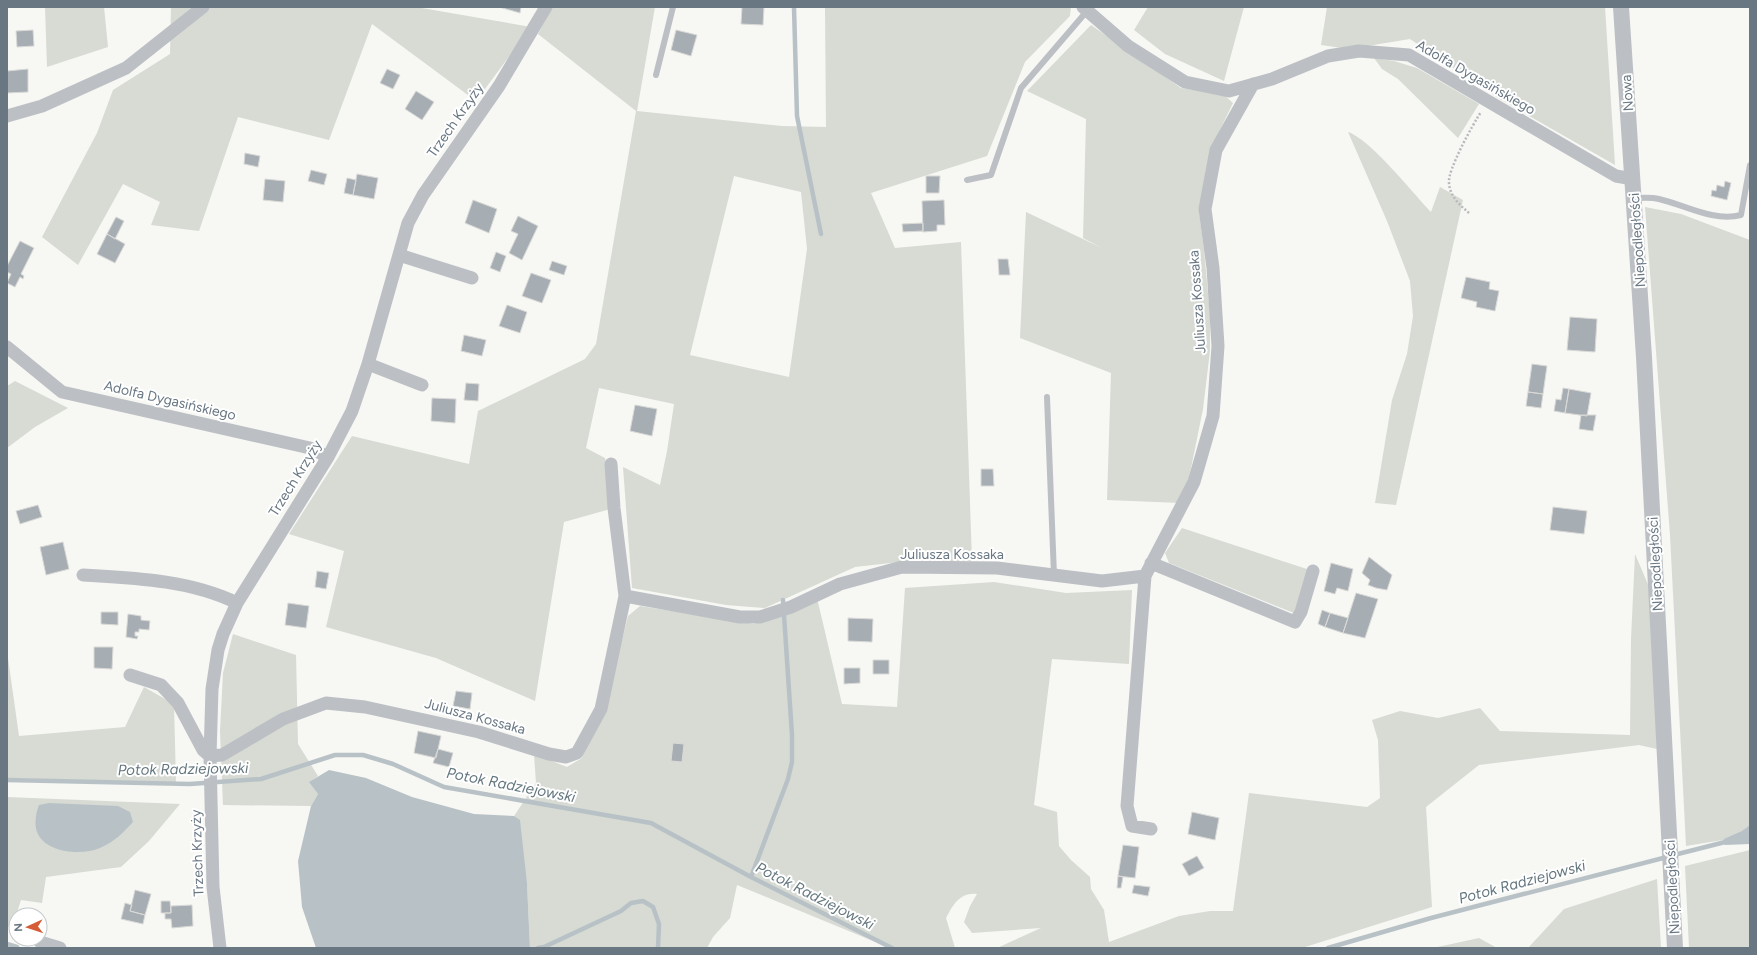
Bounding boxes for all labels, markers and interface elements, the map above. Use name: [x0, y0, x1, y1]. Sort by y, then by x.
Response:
street label: Adolfa Dygasińskiego: [1413, 36, 1538, 119]
street label: Nowa: [1618, 74, 1637, 112]
street label: Trzech Krzyży: [424, 79, 488, 161]
street label: Niepodległości: [1626, 192, 1649, 288]
street label: Juliusza Kossaka: [1185, 250, 1210, 354]
street label: Adolfa Dygasińskiego: [102, 377, 237, 424]
street label: Trzech Krzyży: [265, 436, 326, 520]
street label: Niepodległości: [1645, 516, 1666, 612]
street label: Juliusza Kossaka: [900, 546, 1004, 563]
street label: Juliusza Kossaka: [423, 695, 527, 738]
water label: Potok Radziejowski: [117, 759, 249, 779]
water label: Potok Radziejowski: [445, 764, 577, 806]
street label: Trzech Krzyży: [187, 809, 208, 897]
street label: Niepodległości: [1662, 839, 1683, 935]
water label: Potok Radziejowski: [1457, 856, 1588, 908]
water label: Potok Radziejowski: [753, 858, 878, 934]
north arrow: [8, 907, 48, 947]
text: N: [12, 923, 25, 932]

